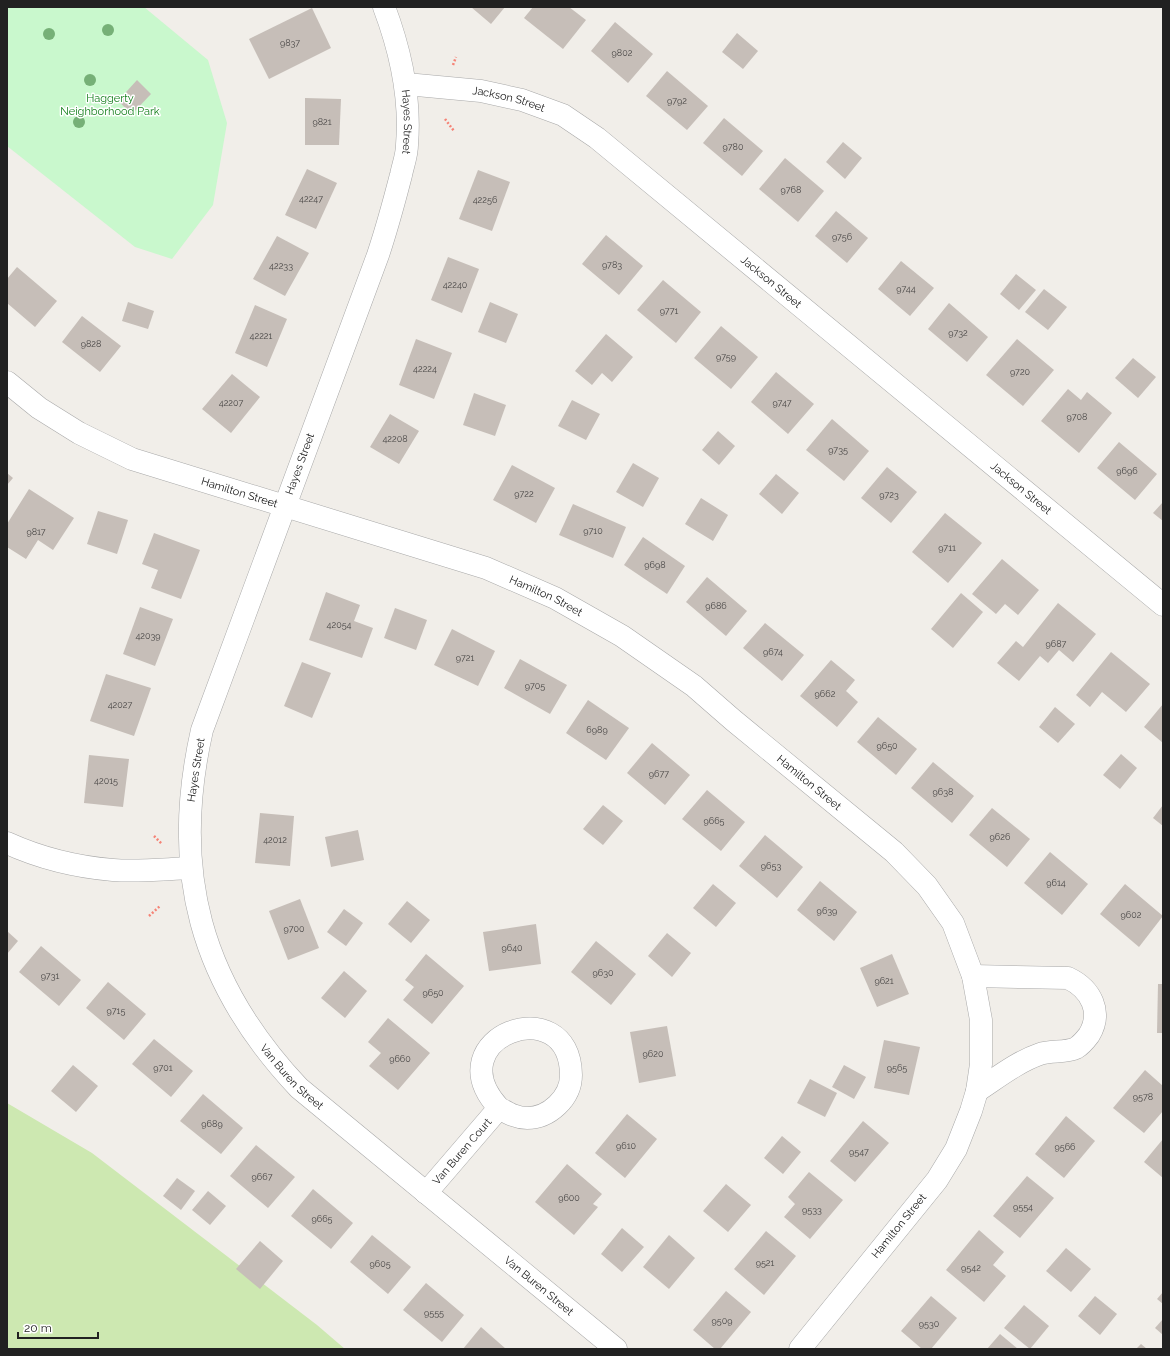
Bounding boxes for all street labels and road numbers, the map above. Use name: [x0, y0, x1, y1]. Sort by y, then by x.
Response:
street label: Jackson Street: [472, 84, 547, 114]
street label: Hayes Street: [399, 89, 414, 156]
street label: Jackson Street: [738, 253, 805, 311]
street label: Hayes Street: [283, 431, 317, 497]
street label: Jackson Street: [988, 459, 1054, 517]
street label: Hamilton Street: [200, 474, 280, 510]
street label: Hamilton Street: [508, 573, 585, 619]
street label: Hayes Street: [185, 737, 208, 803]
street label: Hamilton Street: [774, 752, 844, 813]
street label: Van Buren Street: [258, 1041, 326, 1112]
street label: Van Buren Court: [430, 1115, 494, 1187]
street label: Hamilton Street: [869, 1191, 929, 1261]
street label: Van Buren Street: [502, 1253, 577, 1318]

